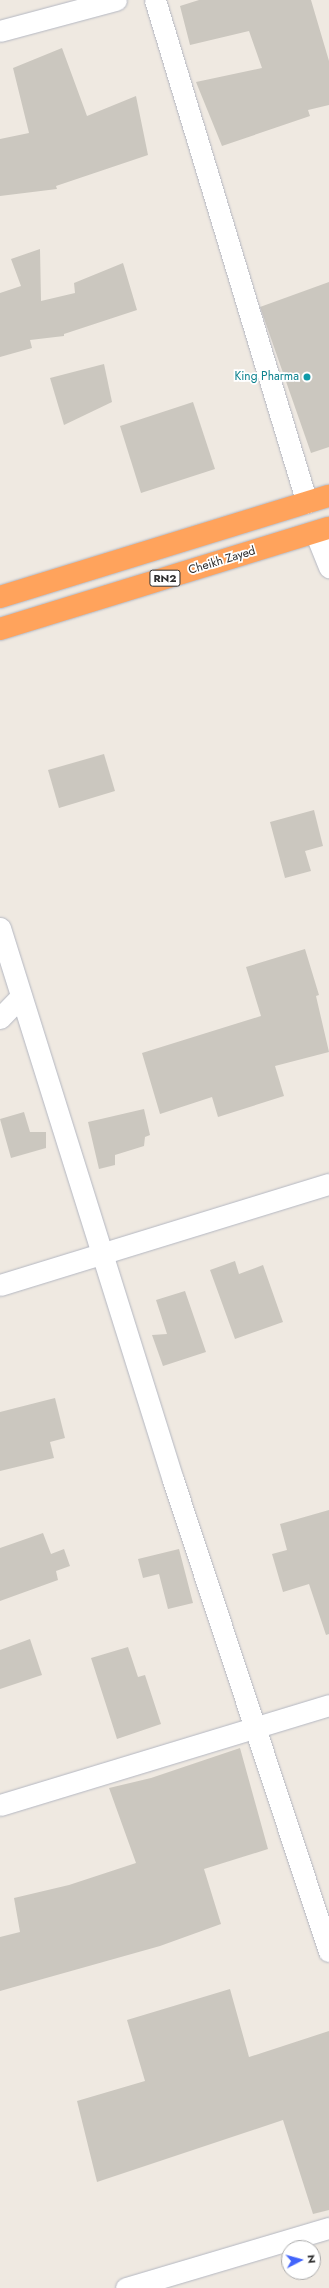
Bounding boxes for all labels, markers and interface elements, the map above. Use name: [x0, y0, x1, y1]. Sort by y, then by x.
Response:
place label: King Pharma: [234, 370, 299, 384]
marker: King Pharma: [302, 372, 312, 382]
street label: Cheikh Zayed: [187, 544, 257, 578]
road number: RN2: [149, 569, 181, 587]
north arrow: [281, 2240, 321, 2280]
text: N: [304, 2254, 320, 2264]

